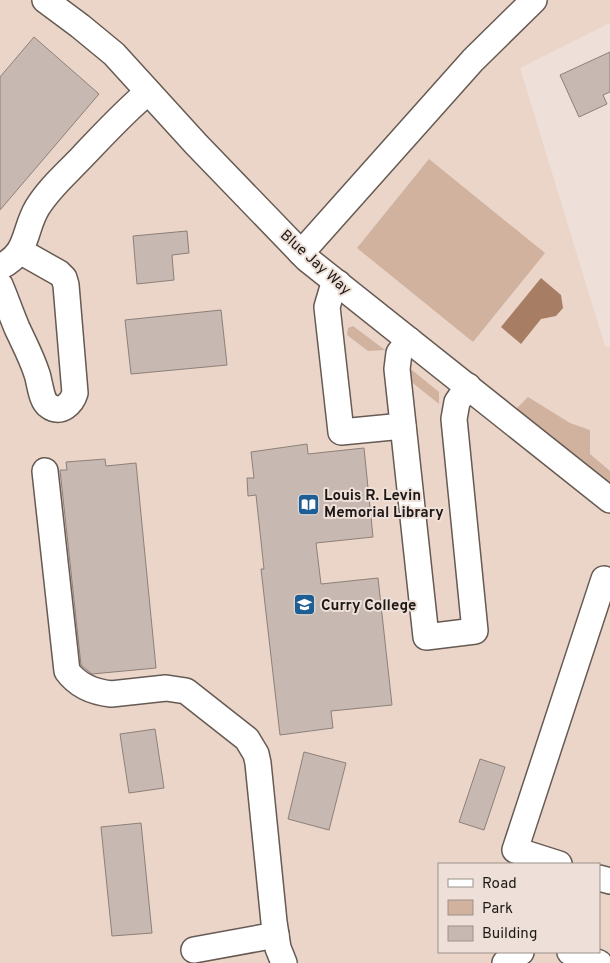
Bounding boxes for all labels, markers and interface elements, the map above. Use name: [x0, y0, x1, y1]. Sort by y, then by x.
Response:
street label: Blue Jay Way: [276, 226, 354, 300]
place label: Louis R. Levin Memorial Library: [324, 487, 444, 523]
library icon: Louis R. Levin Memorial Library: [296, 492, 320, 516]
school or university icon: Curry College: [293, 593, 317, 617]
place label: Curry College: [321, 597, 416, 616]
legend: [438, 863, 600, 953]
text: Road: [482, 875, 517, 894]
text: Park: [482, 900, 513, 919]
text: Building: [482, 925, 537, 944]

